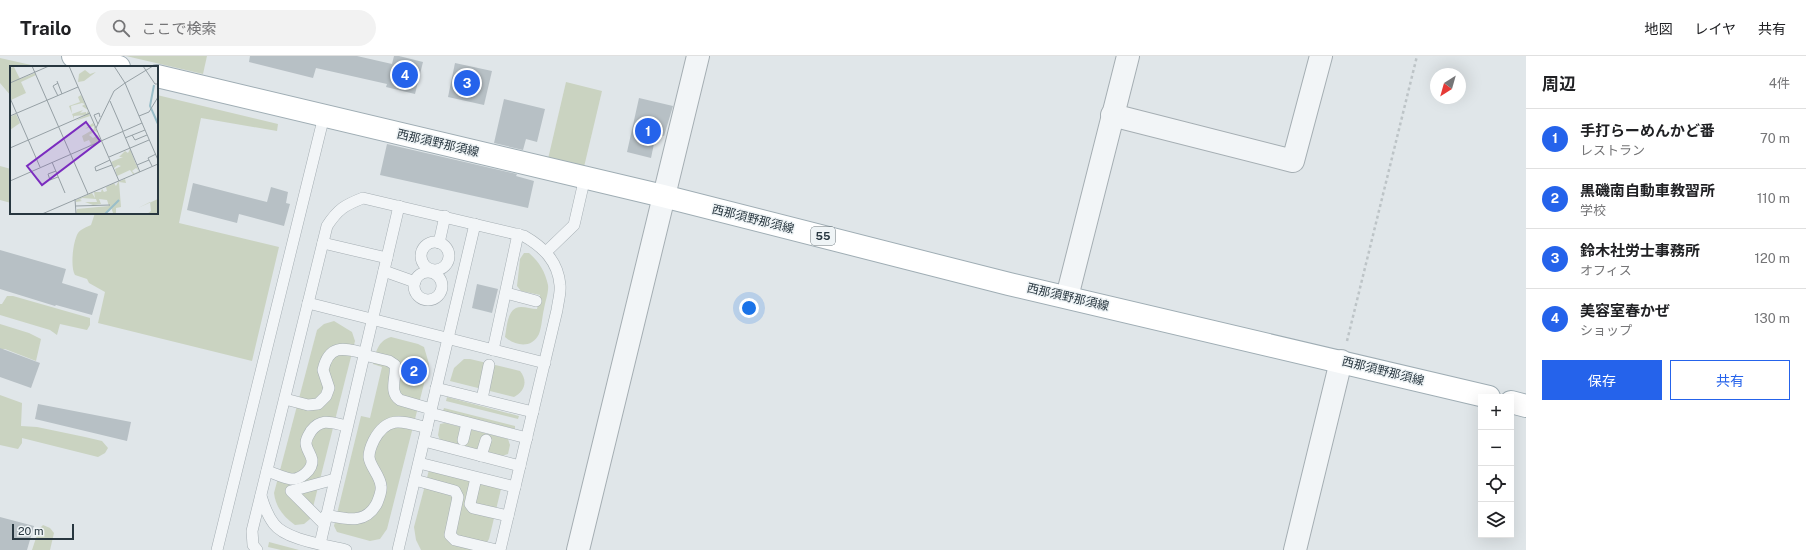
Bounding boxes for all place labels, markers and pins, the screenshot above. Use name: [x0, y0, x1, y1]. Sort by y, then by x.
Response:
pin: 4: [392, 60, 418, 90]
pin: 3: [454, 68, 480, 98]
pin: 1: [635, 116, 661, 146]
pin: 2: [401, 356, 427, 386]

